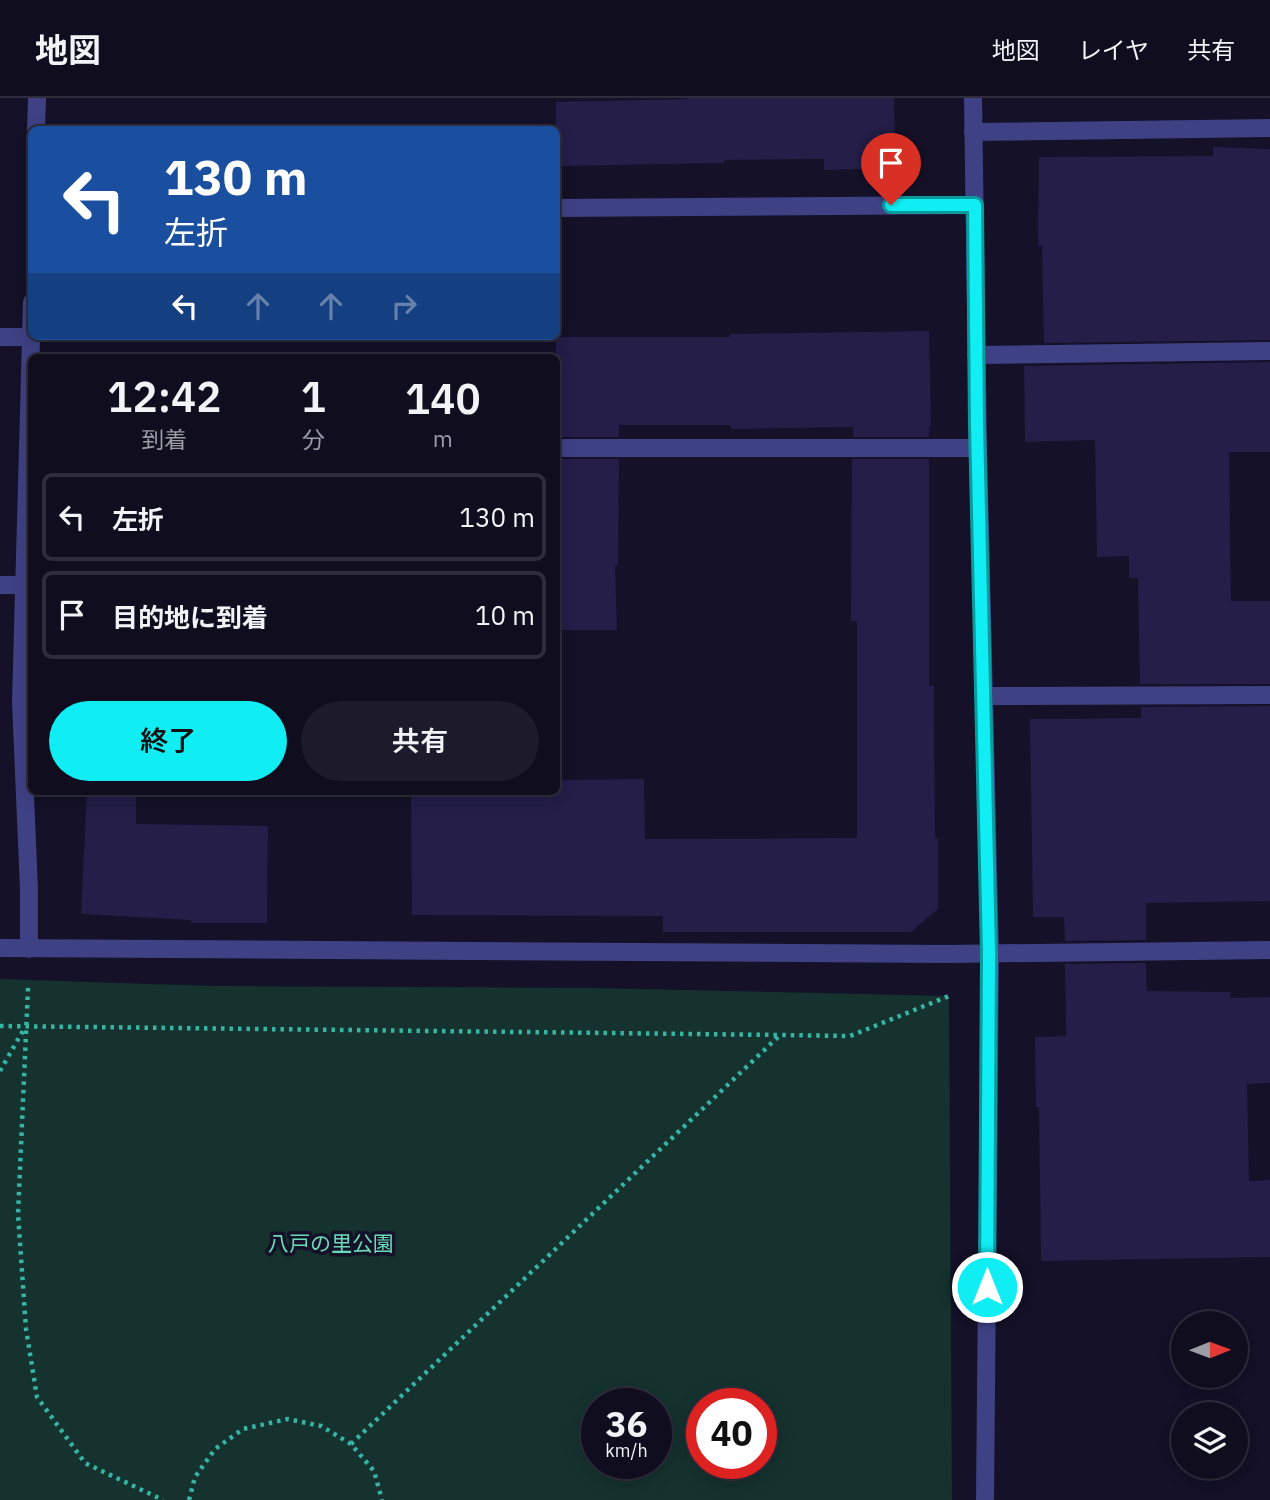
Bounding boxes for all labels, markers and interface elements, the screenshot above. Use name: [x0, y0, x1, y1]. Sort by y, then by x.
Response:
text: 地図: [35, 28, 101, 71]
text: 地図: [992, 34, 1040, 66]
text: レイヤ: [1078, 34, 1149, 66]
text: 共有: [1187, 34, 1235, 66]
pin: [861, 133, 921, 205]
icon: arrive: [872, 144, 910, 182]
text: 130 m: [164, 145, 308, 208]
icon: left: [49, 154, 140, 245]
text: 左折: [164, 211, 228, 253]
icon: left: [166, 287, 204, 325]
icon: ahead: [239, 287, 277, 325]
icon: ahead: [312, 287, 350, 325]
icon: right: [385, 287, 423, 325]
text: 12:42: [107, 369, 221, 424]
text: 1: [301, 369, 326, 424]
text: 140: [405, 371, 481, 426]
text: m: [433, 423, 453, 453]
text: 到着: [141, 424, 187, 454]
text: 分: [302, 424, 325, 454]
icon: left: [53, 498, 91, 536]
text: 130 m: [459, 500, 535, 534]
text: 左折: [112, 502, 164, 536]
icon: arrive: [53, 596, 91, 634]
text: 10 m: [475, 598, 535, 632]
text: 目的地に到着: [112, 600, 268, 634]
button: 終了: [49, 701, 287, 781]
button: 共有: [301, 701, 539, 781]
park label: 八戸の里公園: [268, 1229, 394, 1257]
position arrow: [950, 1250, 1024, 1324]
north arrow: [1171, 1311, 1248, 1388]
map controls: [1171, 1311, 1248, 1479]
speed limit sign: 40: [686, 1388, 777, 1479]
text: 36: [605, 1401, 648, 1447]
button: layers: [1171, 1402, 1248, 1479]
text: km/h: [605, 1439, 648, 1462]

